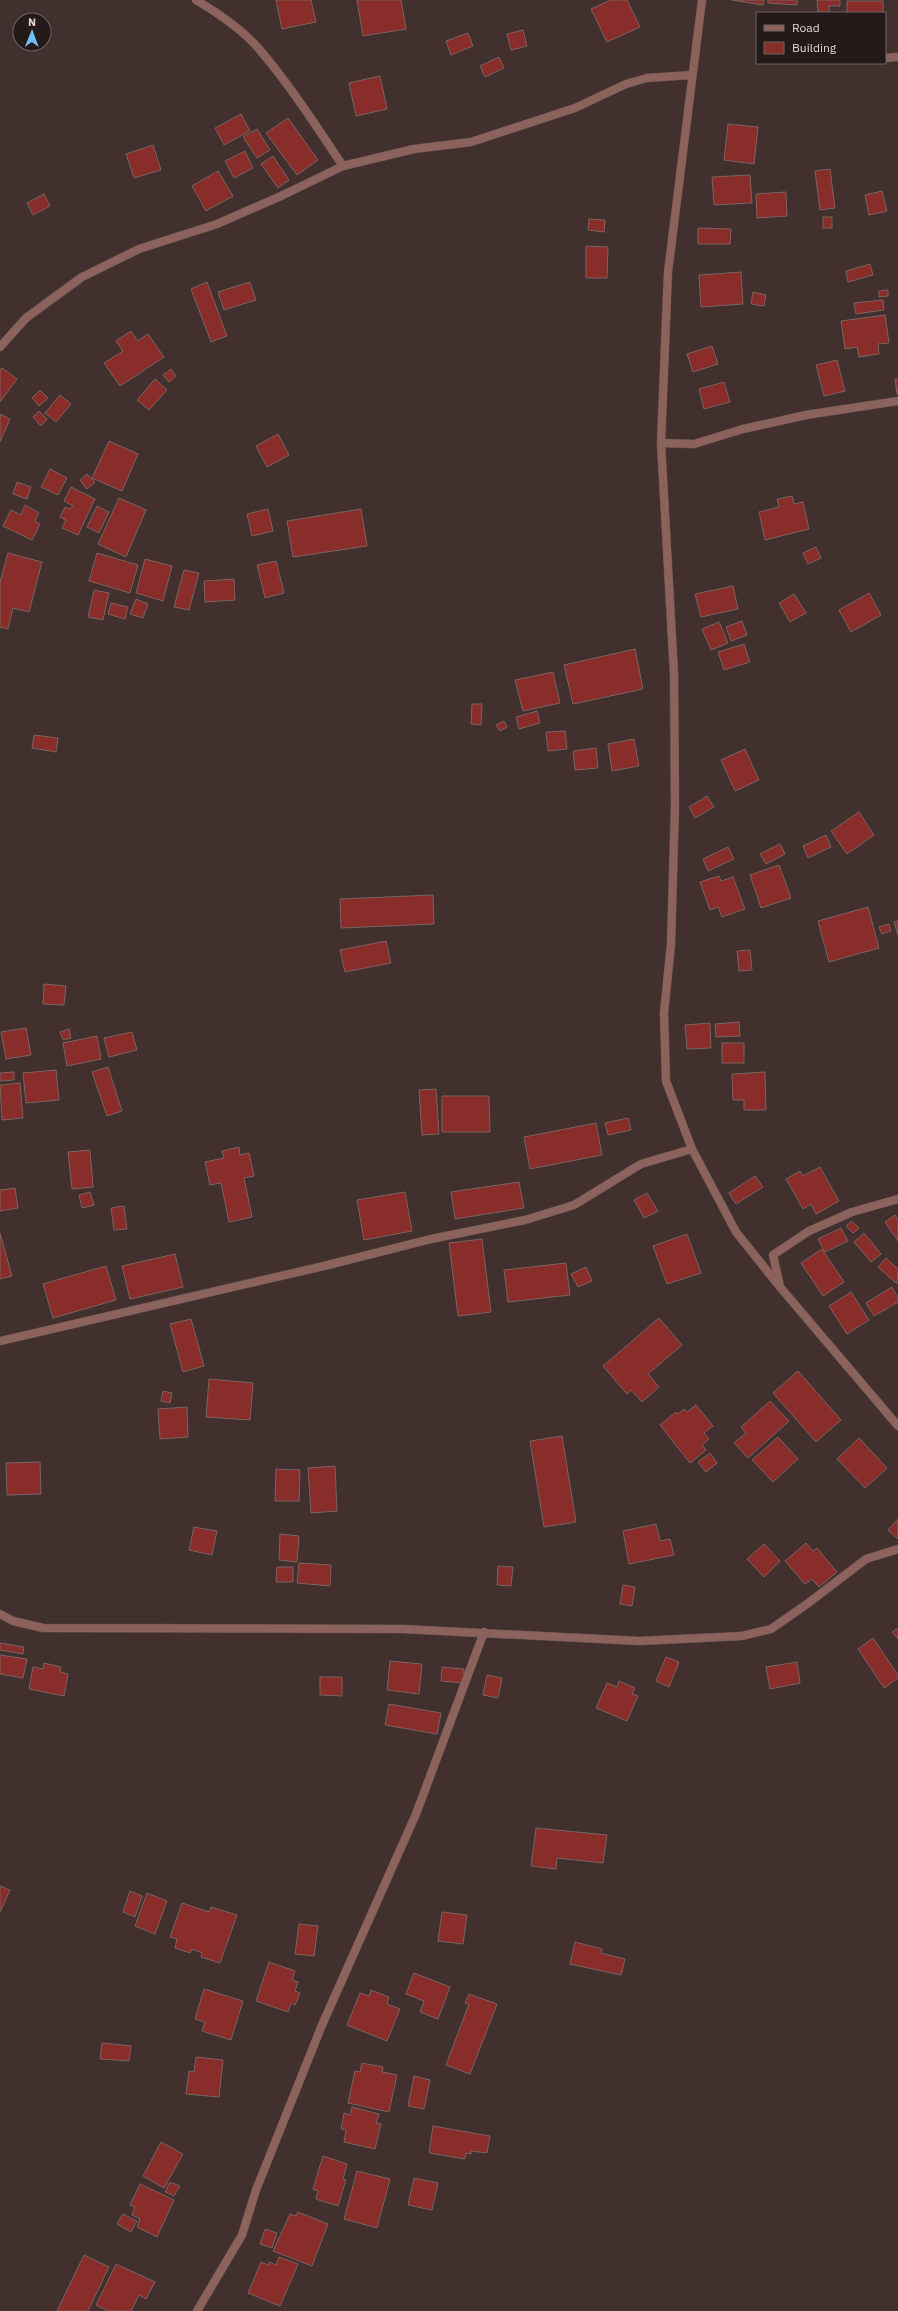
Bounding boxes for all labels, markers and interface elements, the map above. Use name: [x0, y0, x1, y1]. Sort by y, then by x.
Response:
north arrow: [12, 12, 52, 52]
legend: [756, 12, 886, 64]
text: N: [28, 15, 36, 29]
text: Road: [792, 20, 820, 35]
text: Building: [792, 40, 837, 55]

